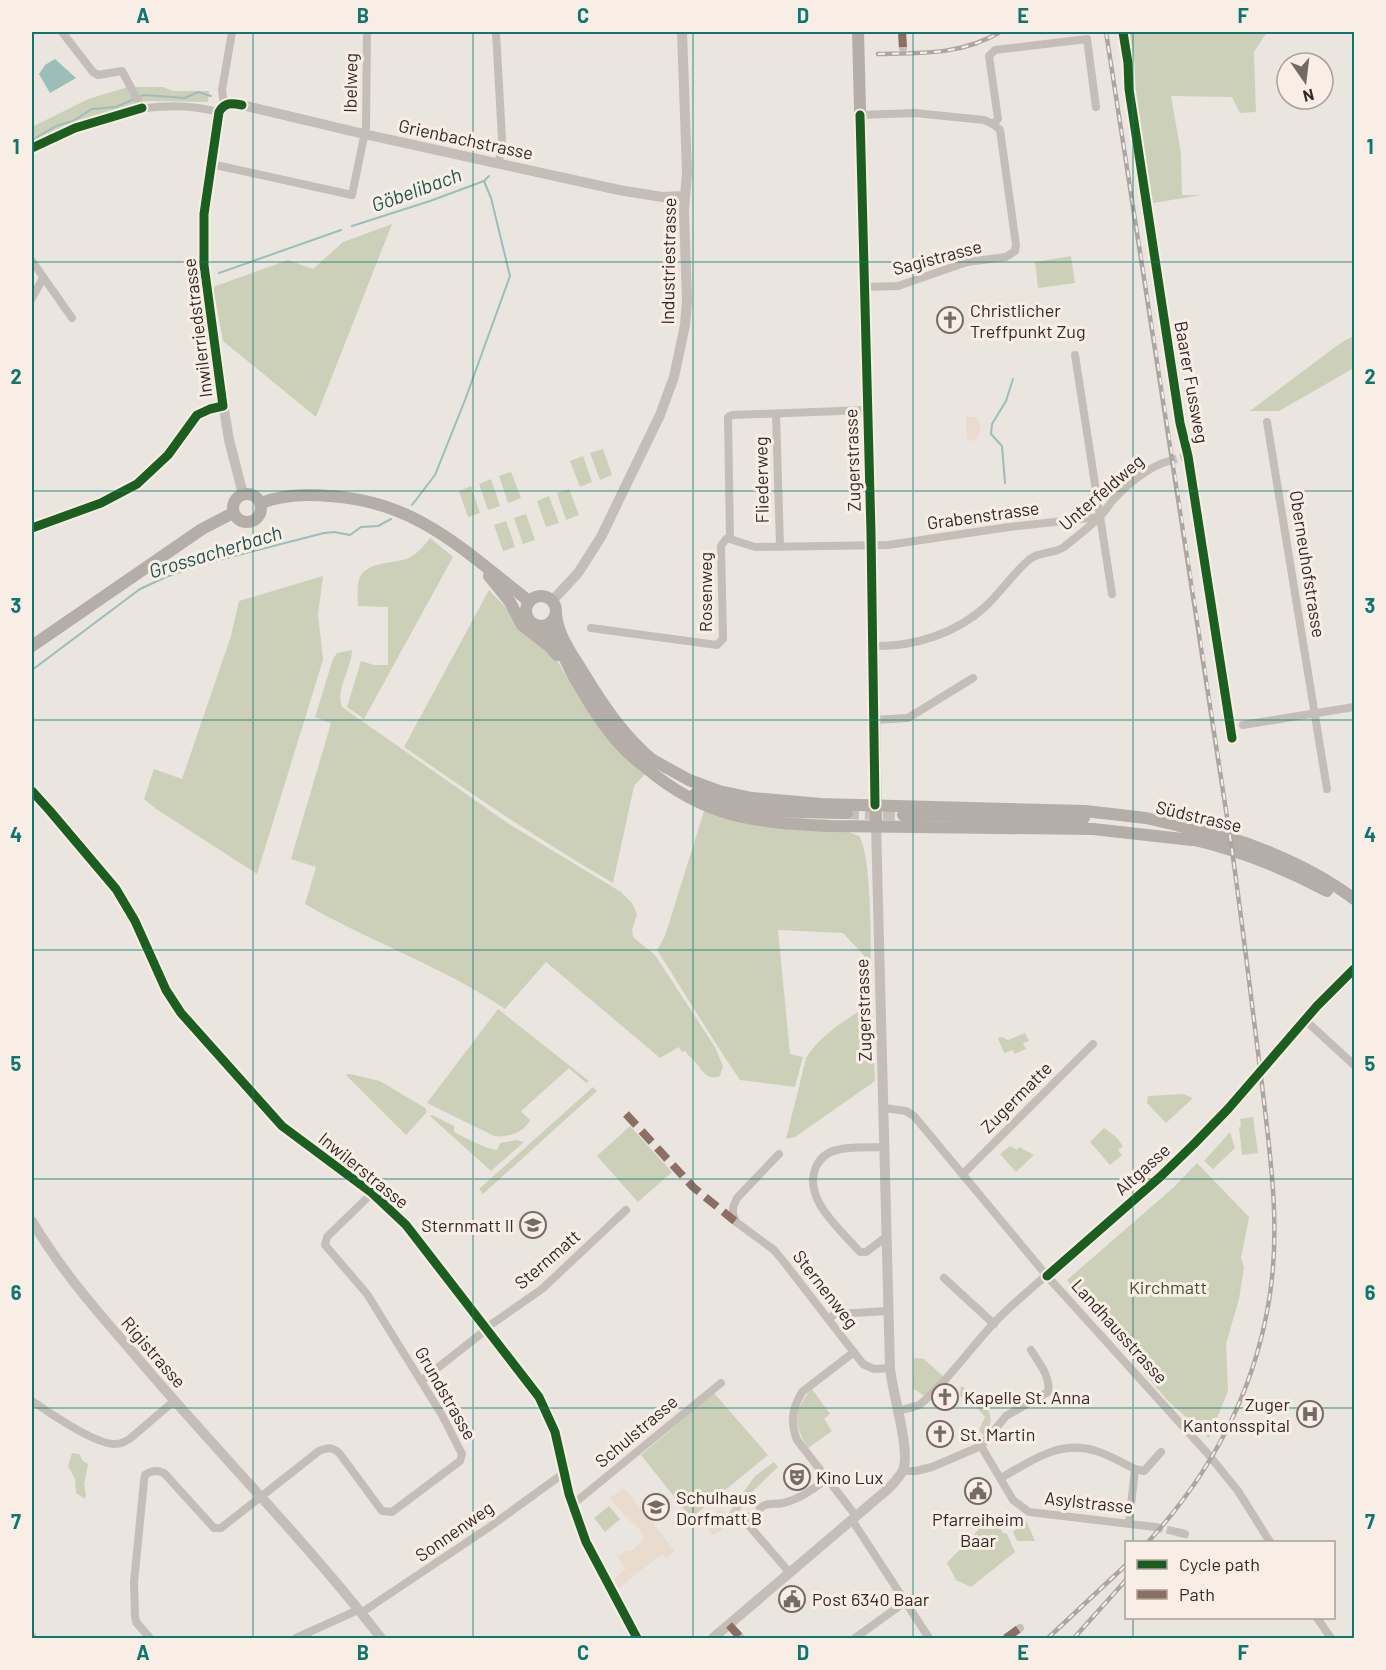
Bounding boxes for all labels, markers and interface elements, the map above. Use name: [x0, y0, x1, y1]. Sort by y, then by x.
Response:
text: A: [136, 3, 150, 27]
text: B: [357, 3, 369, 27]
text: C: [577, 3, 589, 27]
text: D: [797, 3, 809, 27]
text: E: [1017, 3, 1029, 27]
text: F: [1237, 3, 1249, 27]
north arrow: [1275, 51, 1335, 111]
street label: Ibelweg: [338, 53, 362, 113]
text: N: [1301, 86, 1316, 107]
street label: Grienbachstrasse: [397, 114, 535, 164]
text: 1: [12, 134, 20, 158]
text: 1: [1366, 134, 1374, 158]
water label: Göbelibach: [368, 162, 464, 216]
street label: Industriestrasse: [656, 197, 680, 325]
street label: Sagistrasse: [890, 235, 984, 279]
street label: Inwilerriedstrasse: [178, 257, 216, 399]
place label: Christlicher Treffpunkt Zug: [970, 299, 1086, 342]
church icon: Christlicher Treffpunkt Zug: [935, 305, 965, 335]
street label: Baarer Fussweg: [1170, 319, 1214, 445]
text: 2: [10, 364, 22, 388]
text: 2: [1364, 364, 1376, 388]
street label: Zugerstrasse: [839, 408, 865, 512]
street label: Fliederweg: [749, 436, 773, 524]
street label: Unterfeldweg: [1054, 449, 1148, 535]
street label: Oberneuhofstrasse: [1285, 489, 1331, 639]
street label: Grabenstrasse: [925, 496, 1041, 534]
water label: Grossacherbach: [146, 519, 284, 583]
street label: Rosenweg: [694, 552, 716, 632]
text: 3: [11, 593, 21, 617]
text: 3: [1365, 593, 1375, 617]
street label: Südstrasse: [1154, 795, 1244, 837]
text: 4: [10, 822, 22, 846]
text: 4: [1364, 822, 1376, 846]
street label: Zugerstrasse: [850, 958, 876, 1062]
text: 5: [11, 1051, 22, 1075]
text: 5: [1365, 1051, 1376, 1075]
street label: Zugermatte: [976, 1057, 1056, 1137]
street label: Inwilerstrasse: [315, 1127, 413, 1213]
street label: Altgasse: [1110, 1138, 1174, 1200]
school or university icon: Sternmatt II: [518, 1210, 548, 1240]
place label: Sternmatt II: [421, 1214, 514, 1236]
street label: Sternmatt: [510, 1225, 584, 1293]
street label: Sternenweg: [789, 1245, 863, 1333]
street label: Landhausstrasse: [1067, 1274, 1173, 1388]
park label: Kirchmatt: [1129, 1276, 1207, 1298]
text: 6: [11, 1280, 22, 1304]
text: 6: [1365, 1280, 1376, 1304]
street label: Rigistrasse: [117, 1312, 191, 1392]
street label: Grundstrasse: [410, 1342, 482, 1444]
church icon: Kapelle St. Anna: [930, 1382, 960, 1412]
place label: Kapelle St. Anna: [964, 1386, 1090, 1408]
street label: Schulstrasse: [590, 1390, 682, 1472]
place label: Zuger Kantonsspital: [1183, 1393, 1290, 1436]
hospital icon: Zuger Kantonsspital: [1295, 1399, 1325, 1429]
church icon: St. Martin: [925, 1419, 955, 1449]
place label: St. Martin: [960, 1423, 1035, 1445]
theatre icon: Kino Lux: [782, 1462, 812, 1492]
place label: Kino Lux: [816, 1466, 883, 1488]
public building icon: Pfarreiheim Baar: [963, 1476, 993, 1506]
place label: Schulhaus Dorfmatt B: [676, 1486, 762, 1529]
street label: Asylstrasse: [1044, 1486, 1134, 1518]
school or university icon: Schulhaus Dorfmatt B: [641, 1492, 671, 1522]
street label: Sonnenweg: [411, 1496, 497, 1566]
place label: Pfarreiheim Baar: [932, 1508, 1024, 1551]
text: 7: [11, 1509, 21, 1533]
text: 7: [1365, 1509, 1375, 1533]
legend: [1125, 1541, 1335, 1619]
text: Cycle path: [1179, 1553, 1260, 1575]
text: Path: [1179, 1583, 1215, 1605]
public building icon: Post 6340 Baar: [777, 1584, 807, 1614]
place label: Post 6340 Baar: [812, 1588, 930, 1610]
text: A: [136, 1640, 150, 1664]
text: B: [357, 1640, 369, 1664]
text: C: [577, 1640, 589, 1664]
text: D: [797, 1640, 809, 1664]
text: E: [1017, 1640, 1029, 1664]
text: F: [1237, 1640, 1249, 1664]

